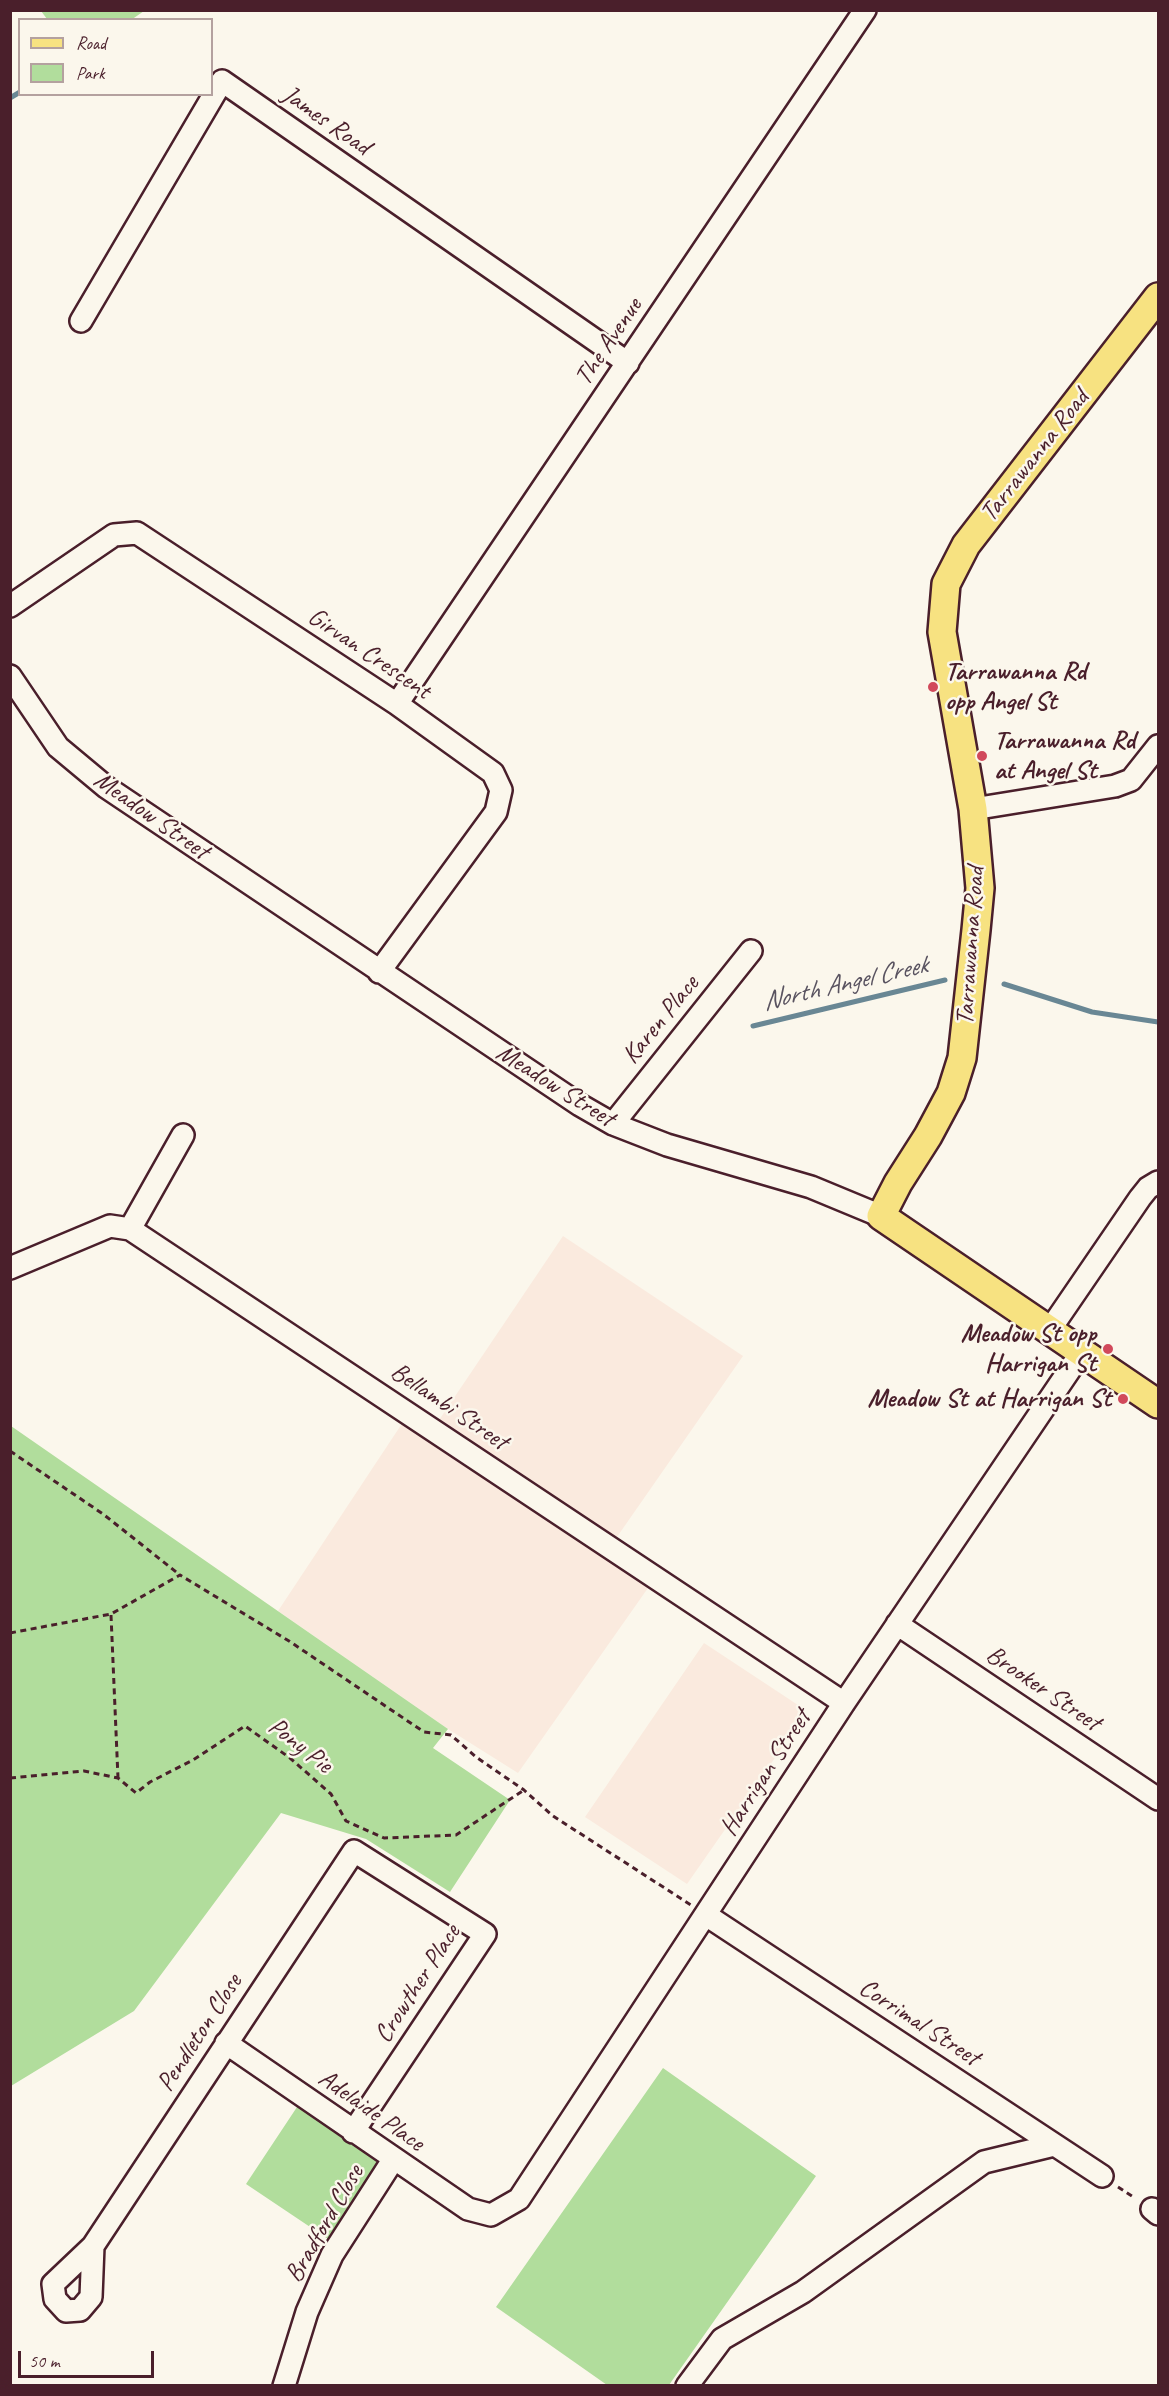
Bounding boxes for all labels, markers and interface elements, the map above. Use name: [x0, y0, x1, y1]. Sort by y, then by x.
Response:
legend: [18, 18, 213, 96]
text: Road: [76, 32, 106, 54]
text: Park: [76, 62, 105, 84]
street label: James Road: [276, 79, 376, 163]
street label: The Avenue: [568, 292, 650, 392]
street label: Tarrawanna Road: [974, 384, 1096, 528]
street label: Girvan Crescent: [302, 601, 436, 707]
place label: Tarrawanna Rd opp Angel St: [945, 656, 1086, 718]
marker: Tarrawanna Rd opp Angel St: [926, 680, 940, 694]
place label: Tarrawanna Rd at Angel St: [994, 725, 1135, 786]
marker: Tarrawanna Rd at Angel St: [975, 749, 989, 763]
street label: Meadow Street: [87, 765, 215, 867]
street label: Tarrawanna Road: [950, 866, 992, 1026]
water label: North Angel Creek: [760, 949, 930, 1019]
street label: Karen Place: [616, 969, 706, 1071]
street label: Meadow Street: [490, 1037, 620, 1135]
place label: Meadow St opp Harrigan St: [961, 1318, 1096, 1380]
marker: Meadow St opp Harrigan St: [1101, 1342, 1115, 1356]
street label: Bellambi Street: [384, 1356, 514, 1458]
place label: Meadow St at Harrigan St: [867, 1383, 1111, 1415]
marker: Meadow St at Harrigan St: [1116, 1392, 1130, 1406]
street label: Brooker Street: [980, 1639, 1106, 1739]
street label: Harrigan Street: [714, 1704, 818, 1842]
street label: Pony Pie: [262, 1711, 338, 1781]
street label: Crowther Place: [368, 1919, 468, 2049]
street label: Pendleton Close: [150, 1968, 250, 2098]
street label: Corrimal Street: [853, 1972, 985, 2074]
street label: Adelaide Place: [312, 2063, 430, 2159]
street label: Bradford Close: [279, 2160, 371, 2288]
scale bar: [21, 2339, 158, 2377]
text: 50 m: [29, 2350, 60, 2372]

